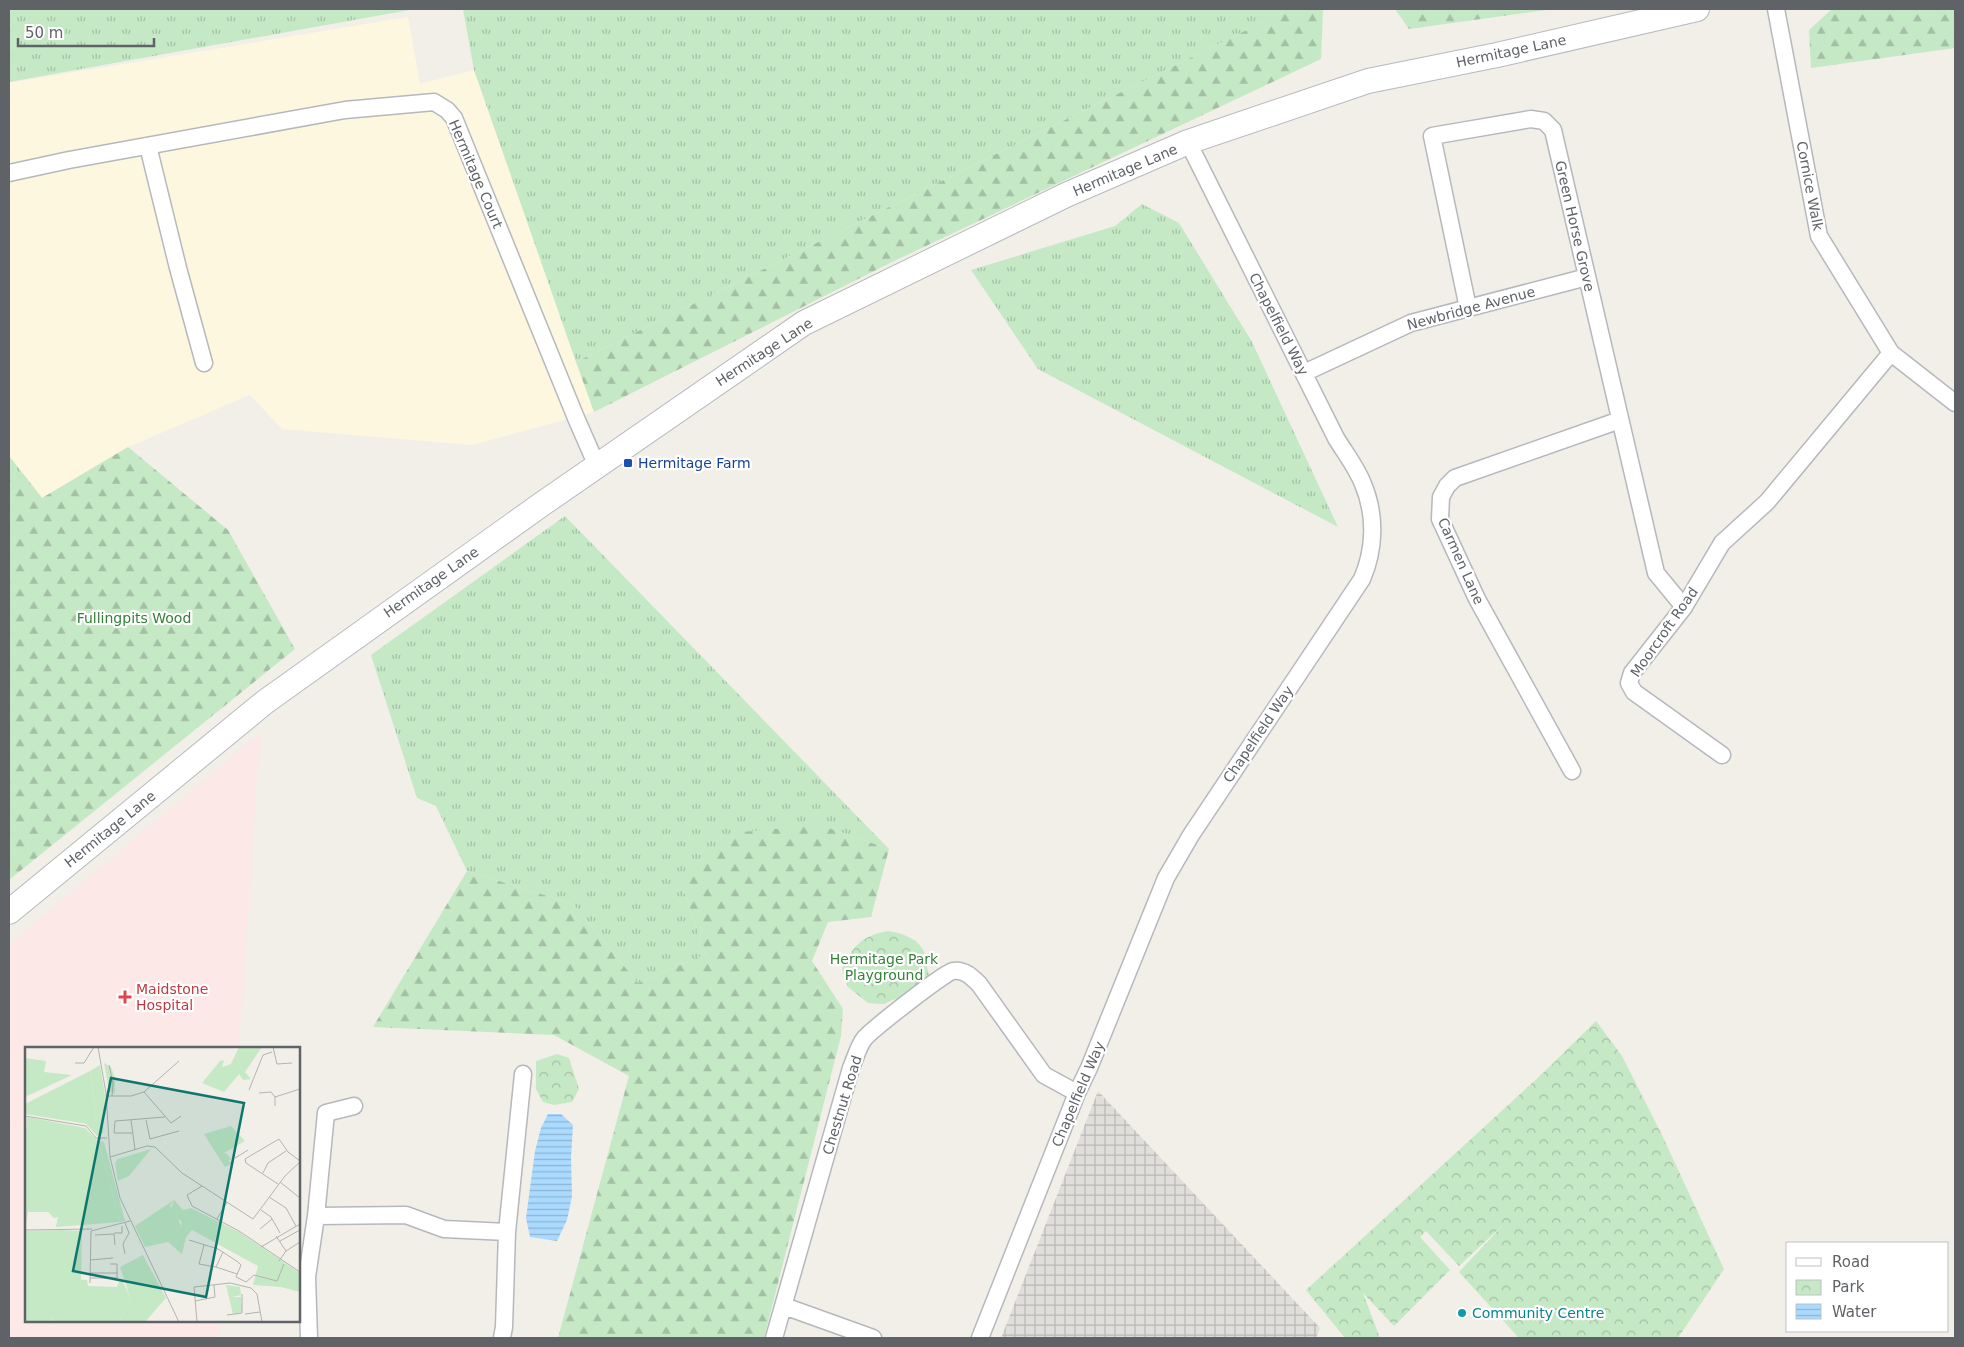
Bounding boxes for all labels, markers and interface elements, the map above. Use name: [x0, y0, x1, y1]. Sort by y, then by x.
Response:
scale bar: [18, 15, 154, 47]
text: 50 m: [25, 24, 63, 42]
street label: Hermitage Lane: [1455, 32, 1567, 70]
street label: Hermitage Court: [446, 117, 506, 231]
street label: Cornice Walk: [1793, 140, 1827, 233]
street label: Hermitage Lane: [1070, 141, 1180, 199]
street label: Green Horse Grove: [1552, 159, 1598, 293]
street label: Chapelfield Way: [1246, 270, 1312, 378]
street label: Newbridge Avenue: [1405, 283, 1537, 333]
street label: Hermitage Lane: [713, 315, 815, 389]
place label: Hermitage Farm: [638, 455, 751, 471]
marker: Hermitage Farm: [622, 457, 634, 469]
street label: Carmen Lane: [1435, 515, 1487, 607]
street label: Hermitage Lane: [381, 543, 481, 621]
street label: Moorcroft Road: [1627, 584, 1701, 680]
park label: Fullingpits Wood: [77, 610, 191, 626]
street label: Chapelfield Way: [1220, 683, 1296, 785]
street label: Hermitage Lane: [61, 788, 159, 870]
park label: Hermitage Park Playground: [830, 951, 939, 983]
place label: Maidstone Hospital: [136, 981, 208, 1013]
marker: Maidstone Hospital: [118, 990, 132, 1004]
street label: Chapelfield Way: [1049, 1039, 1107, 1149]
inset map: [25, 1047, 300, 1322]
street label: Chestnut Road: [819, 1053, 865, 1157]
legend: [1786, 1242, 1949, 1332]
text: Road: [1832, 1253, 1870, 1271]
text: Park: [1832, 1278, 1865, 1296]
text: Water: [1832, 1303, 1877, 1321]
place label: Community Centre: [1472, 1305, 1604, 1321]
marker: Community Centre: [1456, 1307, 1468, 1319]

